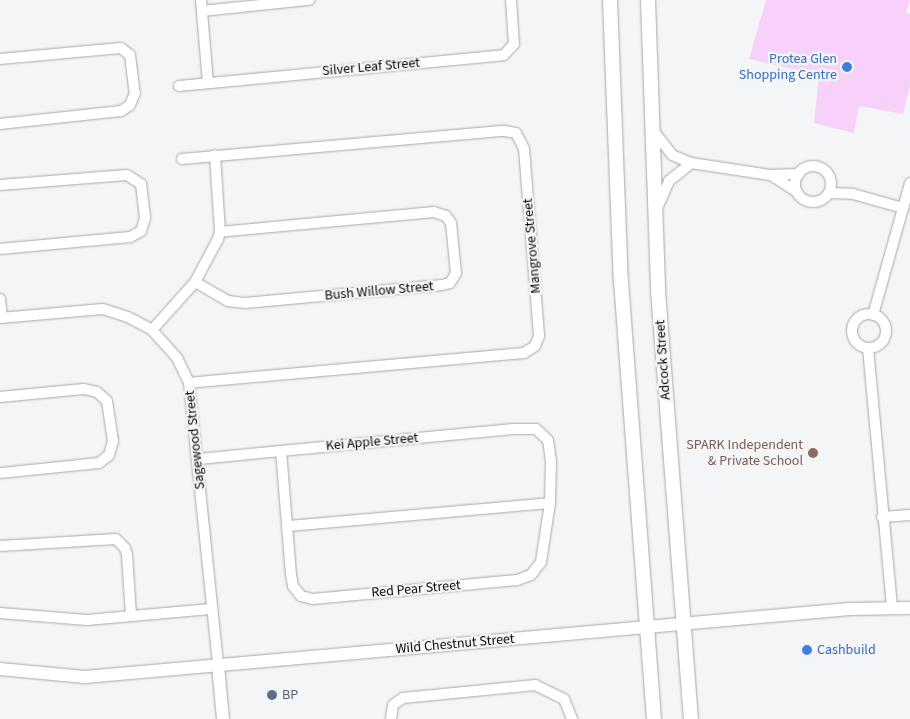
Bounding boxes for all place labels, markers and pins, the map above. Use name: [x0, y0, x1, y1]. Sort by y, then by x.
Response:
place label: Protea Glen Shopping Centre: [739, 51, 837, 84]
marker: Protea Glen Shopping Centre: [841, 61, 853, 73]
place label: SPARK Independent & Private School: [686, 437, 803, 470]
marker: SPARK Independent & Private School: [807, 447, 819, 459]
place label: Cashbuild: [817, 642, 876, 658]
marker: Cashbuild: [801, 644, 813, 656]
place label: BP: [282, 687, 298, 703]
marker: BP: [266, 689, 278, 701]

